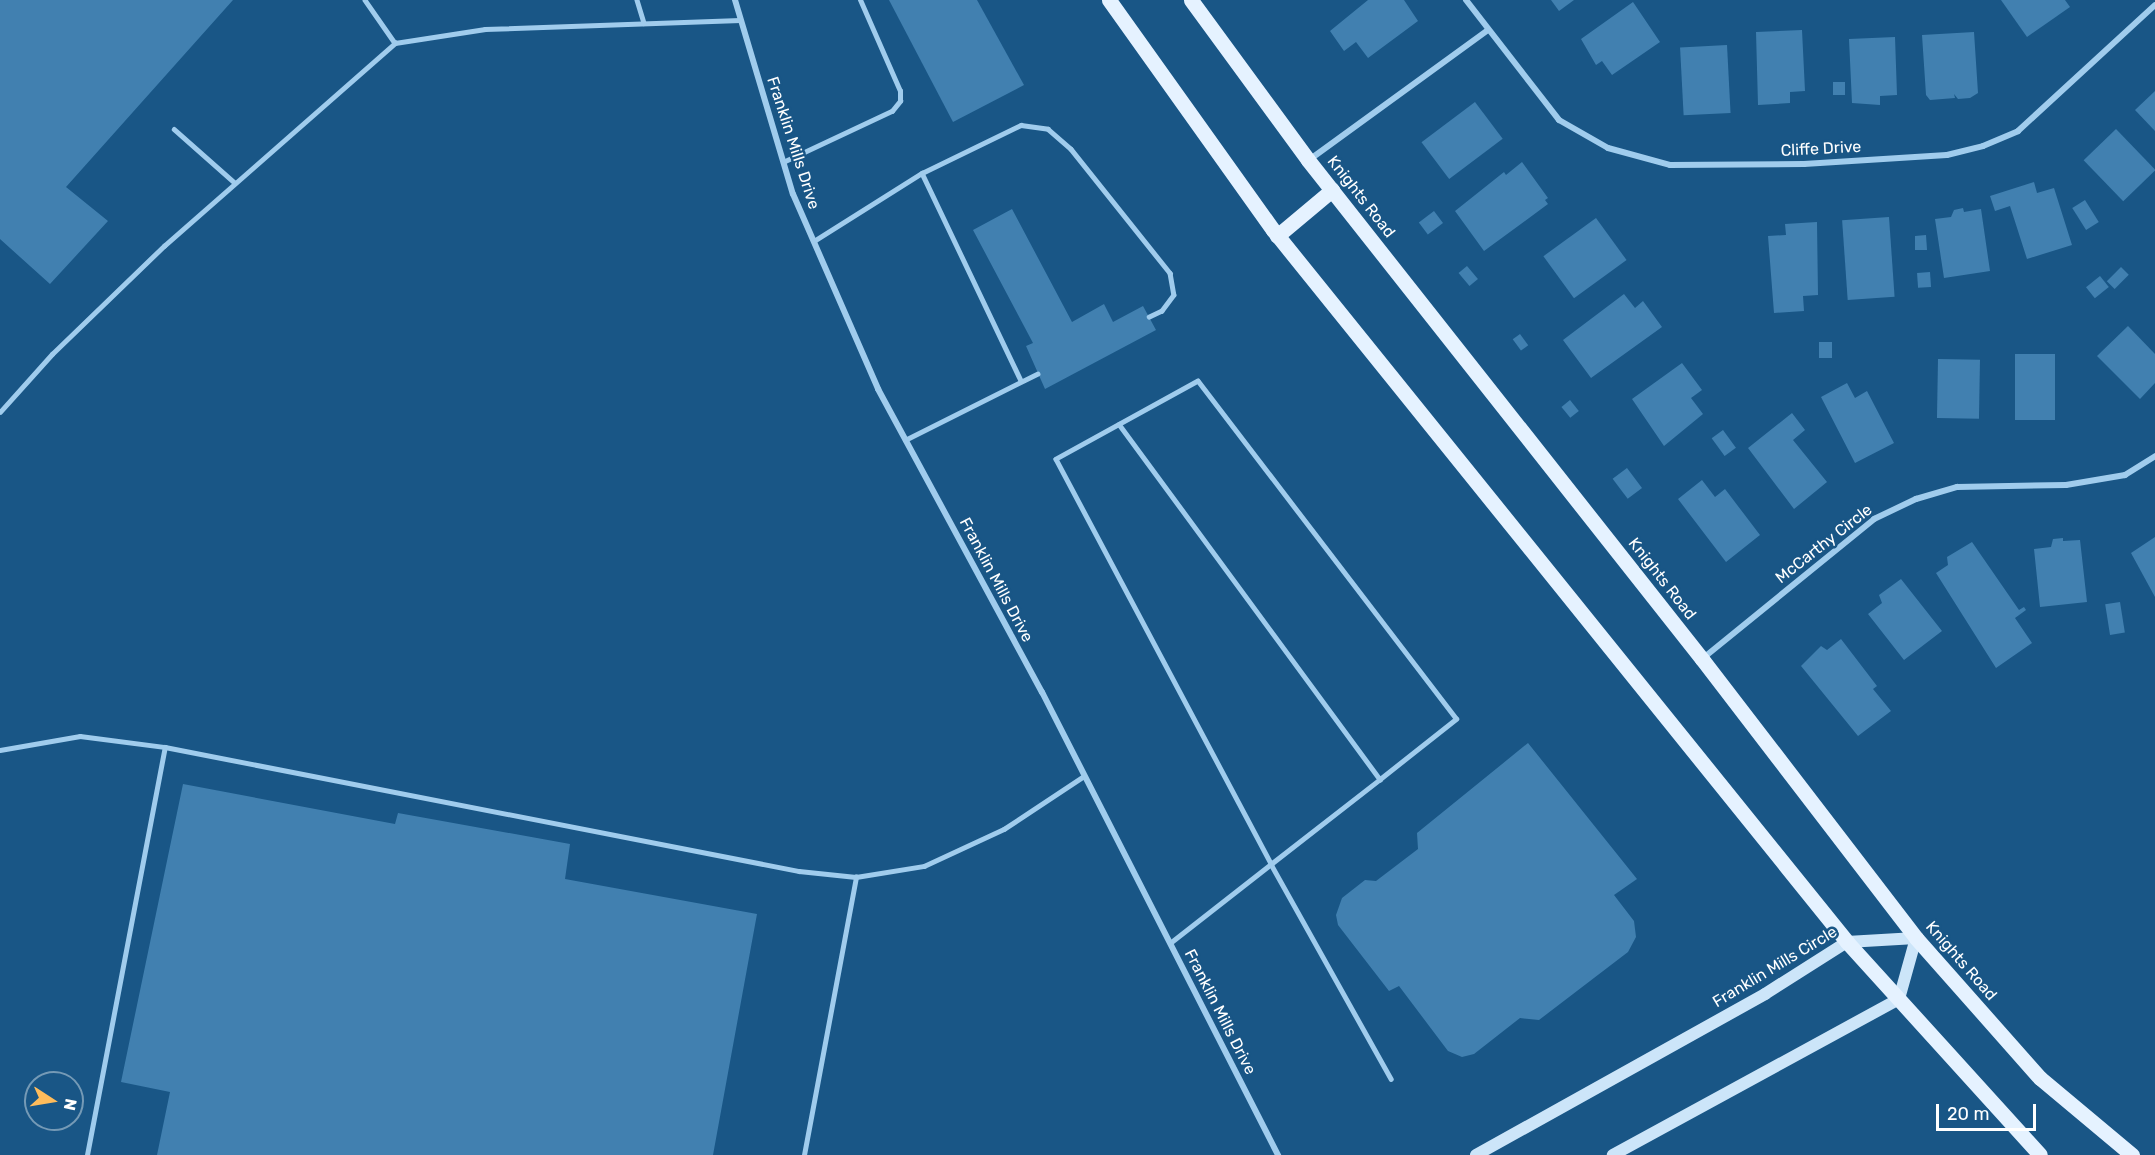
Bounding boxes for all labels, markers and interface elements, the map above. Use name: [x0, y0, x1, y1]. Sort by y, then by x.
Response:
street label: Franklin Mills Drive: [763, 74, 823, 212]
street label: Cliffe Drive: [1780, 137, 1862, 161]
street label: Knights Road: [1323, 152, 1399, 242]
street label: McCarthy Circle: [1772, 500, 1876, 588]
street label: Franklin Mills Drive: [955, 514, 1037, 646]
street label: Knights Road: [1624, 534, 1700, 624]
street label: Knights Road: [1921, 917, 2001, 1005]
street label: Franklin Mills Circle: [1709, 922, 1841, 1012]
street label: Franklin Mills Drive: [1180, 946, 1260, 1078]
north arrow: [24, 1071, 84, 1131]
scale bar: [1939, 1092, 2040, 1130]
text: N: [60, 1097, 81, 1112]
text: 20 m: [1947, 1103, 1989, 1125]

